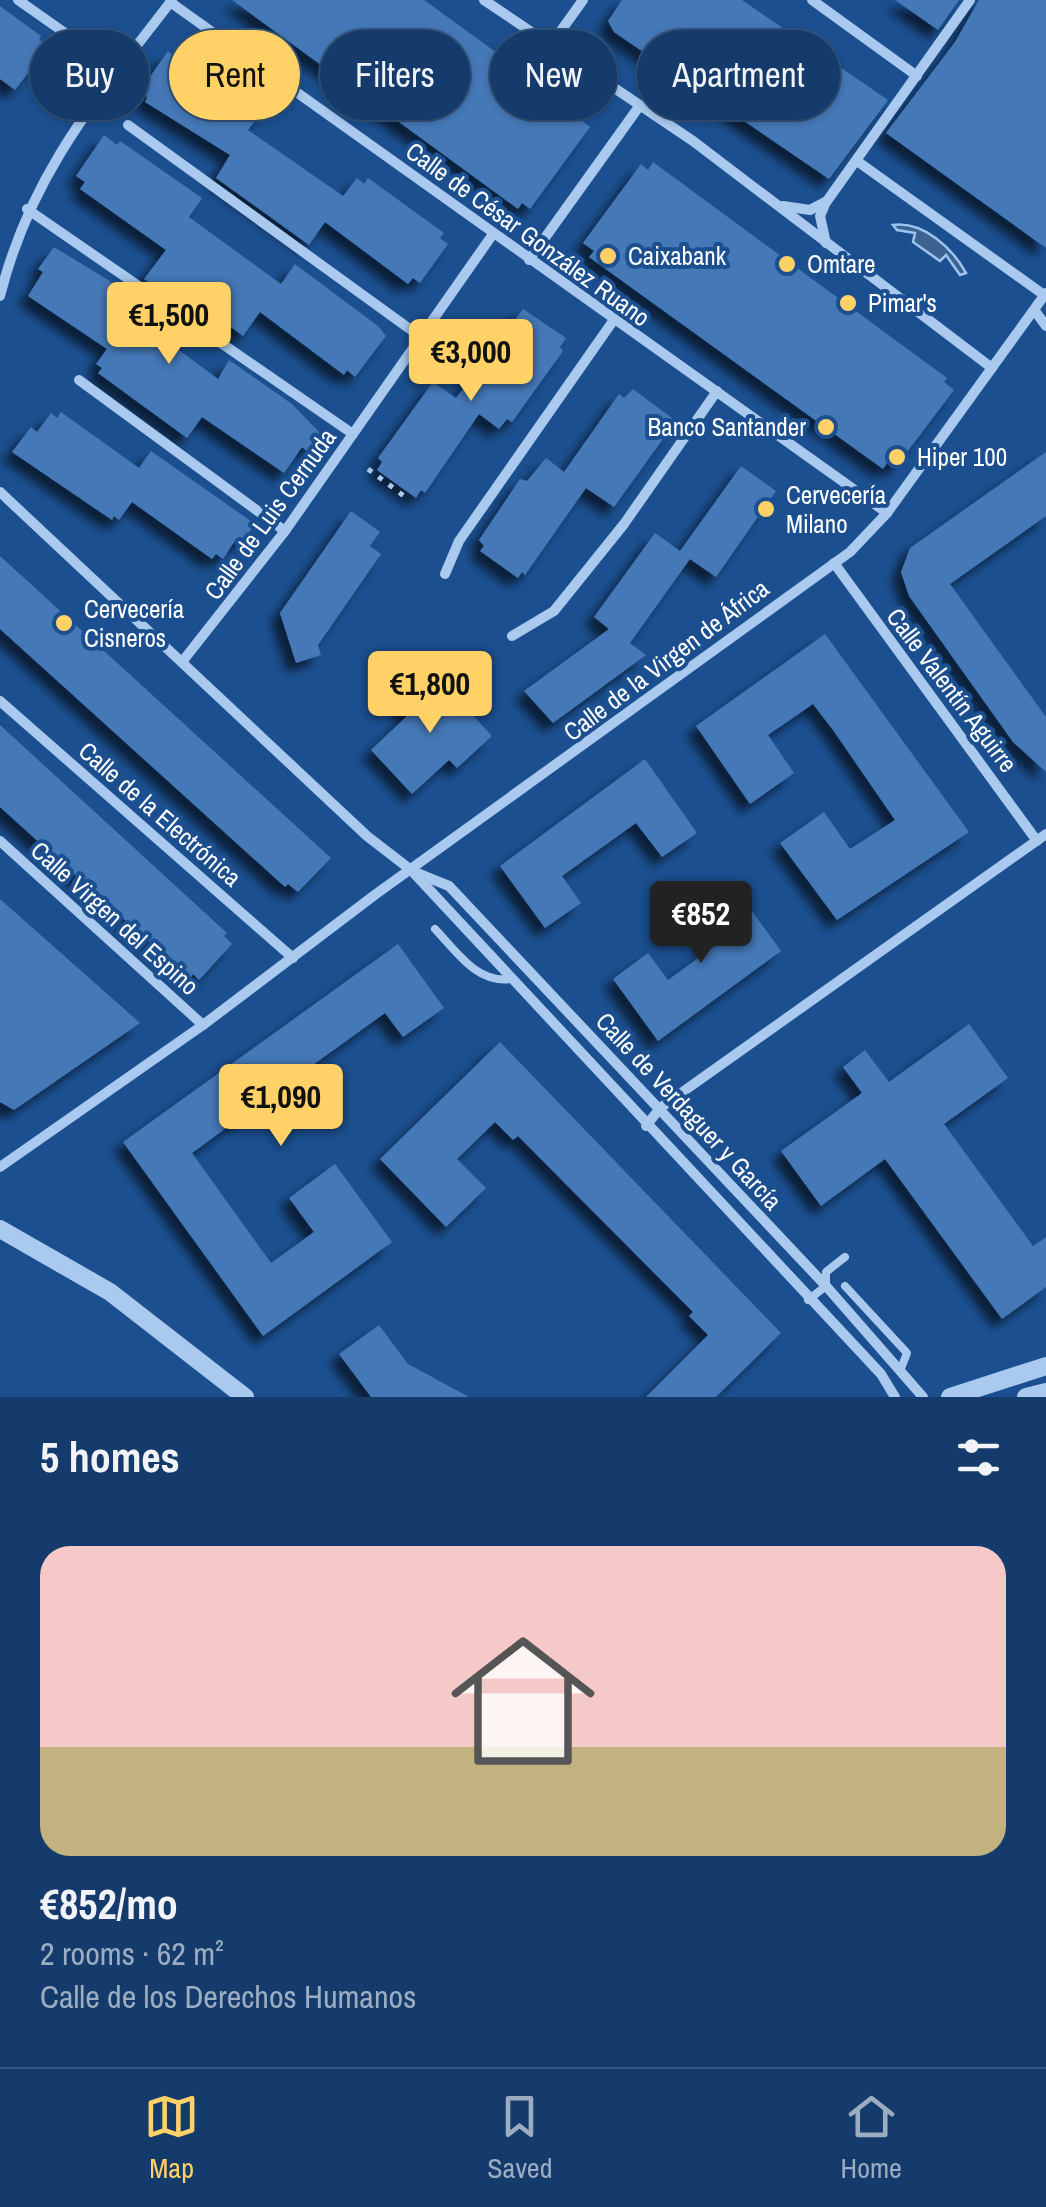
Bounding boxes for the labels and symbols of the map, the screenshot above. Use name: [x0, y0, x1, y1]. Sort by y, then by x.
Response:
street label: Calle de César González Ruano: [399, 134, 657, 334]
place label: Caixabank: [628, 239, 727, 273]
marker: Caixabank: [597, 245, 619, 267]
place label: Omtare: [807, 247, 875, 281]
marker: Omtare: [776, 253, 798, 275]
pin: €1,500: [88, 282, 250, 367]
place label: Pimar's: [868, 286, 937, 320]
marker: Pimar's: [837, 292, 859, 314]
pin: €3,000: [390, 319, 552, 404]
place label: Banco Santander: [648, 410, 806, 444]
marker: Banco Santander: [815, 416, 837, 438]
street label: Calle de Luis Cernuda: [196, 421, 344, 607]
place label: Hiper 100: [917, 440, 1007, 474]
marker: Hiper 100: [886, 446, 908, 468]
place label: Cervecería Milano: [786, 478, 887, 541]
marker: Cervecería Milano: [755, 498, 777, 520]
street label: Calle de la Virgen de África: [556, 571, 776, 749]
place label: Cervecería Cisneros: [84, 592, 185, 655]
street label: Calle Valentín Aguirre: [879, 601, 1025, 779]
marker: Cervecería Cisneros: [53, 612, 75, 634]
pin: €1,800: [349, 651, 511, 736]
street label: Calle de la Electrónica: [71, 734, 249, 894]
street label: Calle Virgen del Espino: [24, 833, 206, 1003]
pin: €852: [642, 881, 760, 966]
street label: Calle de Verdaguer y García: [588, 1005, 790, 1218]
pin: €1,090: [200, 1064, 362, 1149]

